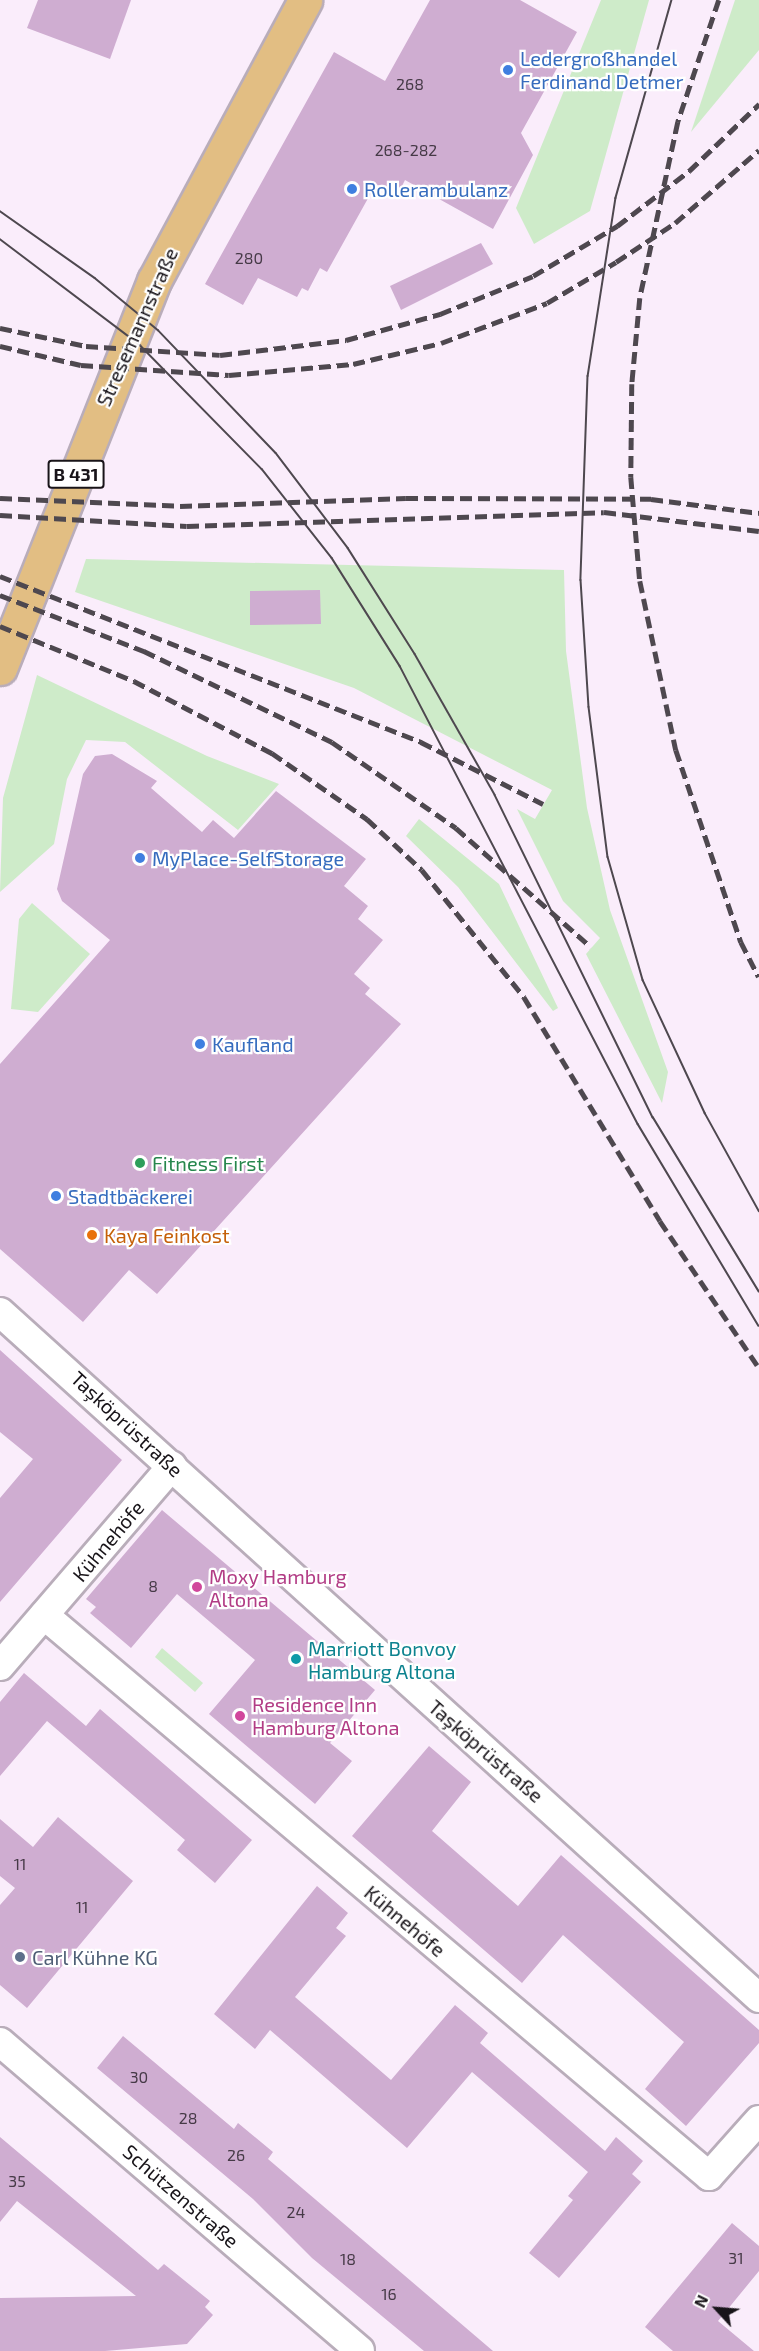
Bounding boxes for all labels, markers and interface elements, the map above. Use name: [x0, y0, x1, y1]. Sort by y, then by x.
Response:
place label: Ledergroßhandel Ferdinand Detmer: [520, 46, 683, 93]
marker: Ledergroßhandel Ferdinand Detmer: [501, 63, 515, 77]
house number: 268: [396, 74, 424, 94]
house number: 268-282: [375, 140, 437, 160]
place label: Rollerambulanz: [364, 177, 508, 201]
marker: Rollerambulanz: [345, 182, 359, 196]
street label: Stresemannstraße: [91, 244, 183, 410]
house number: 280: [235, 248, 263, 268]
road number: B 431: [48, 459, 104, 489]
place label: MyPlace-SelfStorage: [152, 846, 344, 870]
marker: MyPlace-SelfStorage: [133, 851, 147, 865]
place label: Kaufland: [212, 1032, 294, 1056]
marker: Kaufland: [193, 1037, 207, 1051]
place label: Fitness First: [152, 1151, 264, 1175]
marker: Fitness First: [133, 1156, 147, 1170]
place label: Stadtbäckerei: [68, 1184, 193, 1208]
marker: Stadtbäckerei: [49, 1189, 63, 1203]
place label: Kaya Feinkost: [104, 1223, 230, 1247]
marker: Kaya Feinkost: [85, 1228, 99, 1242]
street label: Taşköprüstraße: [66, 1366, 188, 1482]
street label: Kühnehöfe: [67, 1496, 149, 1586]
place label: Moxy Hamburg Altona: [209, 1564, 347, 1611]
house number: 8: [148, 1576, 158, 1596]
marker: Moxy Hamburg Altona: [190, 1580, 204, 1594]
place label: Marriott Bonvoy Hamburg Altona: [308, 1636, 456, 1683]
marker: Marriott Bonvoy Hamburg Altona: [289, 1652, 303, 1666]
place label: Residence Inn Hamburg Altona: [252, 1692, 400, 1739]
street label: Taşköprüstraße: [424, 1695, 548, 1807]
marker: Residence Inn Hamburg Altona: [233, 1709, 247, 1723]
house number: 11: [14, 1854, 26, 1874]
street label: Kühnehöfe: [360, 1880, 450, 1962]
house number: 11: [76, 1897, 88, 1917]
place label: Carl Kühne KG: [32, 1945, 158, 1969]
marker: Carl Kühne KG: [13, 1950, 27, 1964]
house number: 30: [130, 2067, 148, 2087]
house number: 28: [179, 2108, 197, 2128]
street label: Schützenstraße: [118, 2139, 244, 2253]
house number: 26: [227, 2145, 245, 2165]
house number: 35: [8, 2171, 26, 2191]
house number: 24: [287, 2202, 305, 2222]
house number: 31: [728, 2248, 744, 2268]
house number: 18: [340, 2249, 356, 2269]
north arrow: [687, 2279, 747, 2339]
house number: 16: [381, 2284, 397, 2304]
text: N: [689, 2292, 711, 2310]

